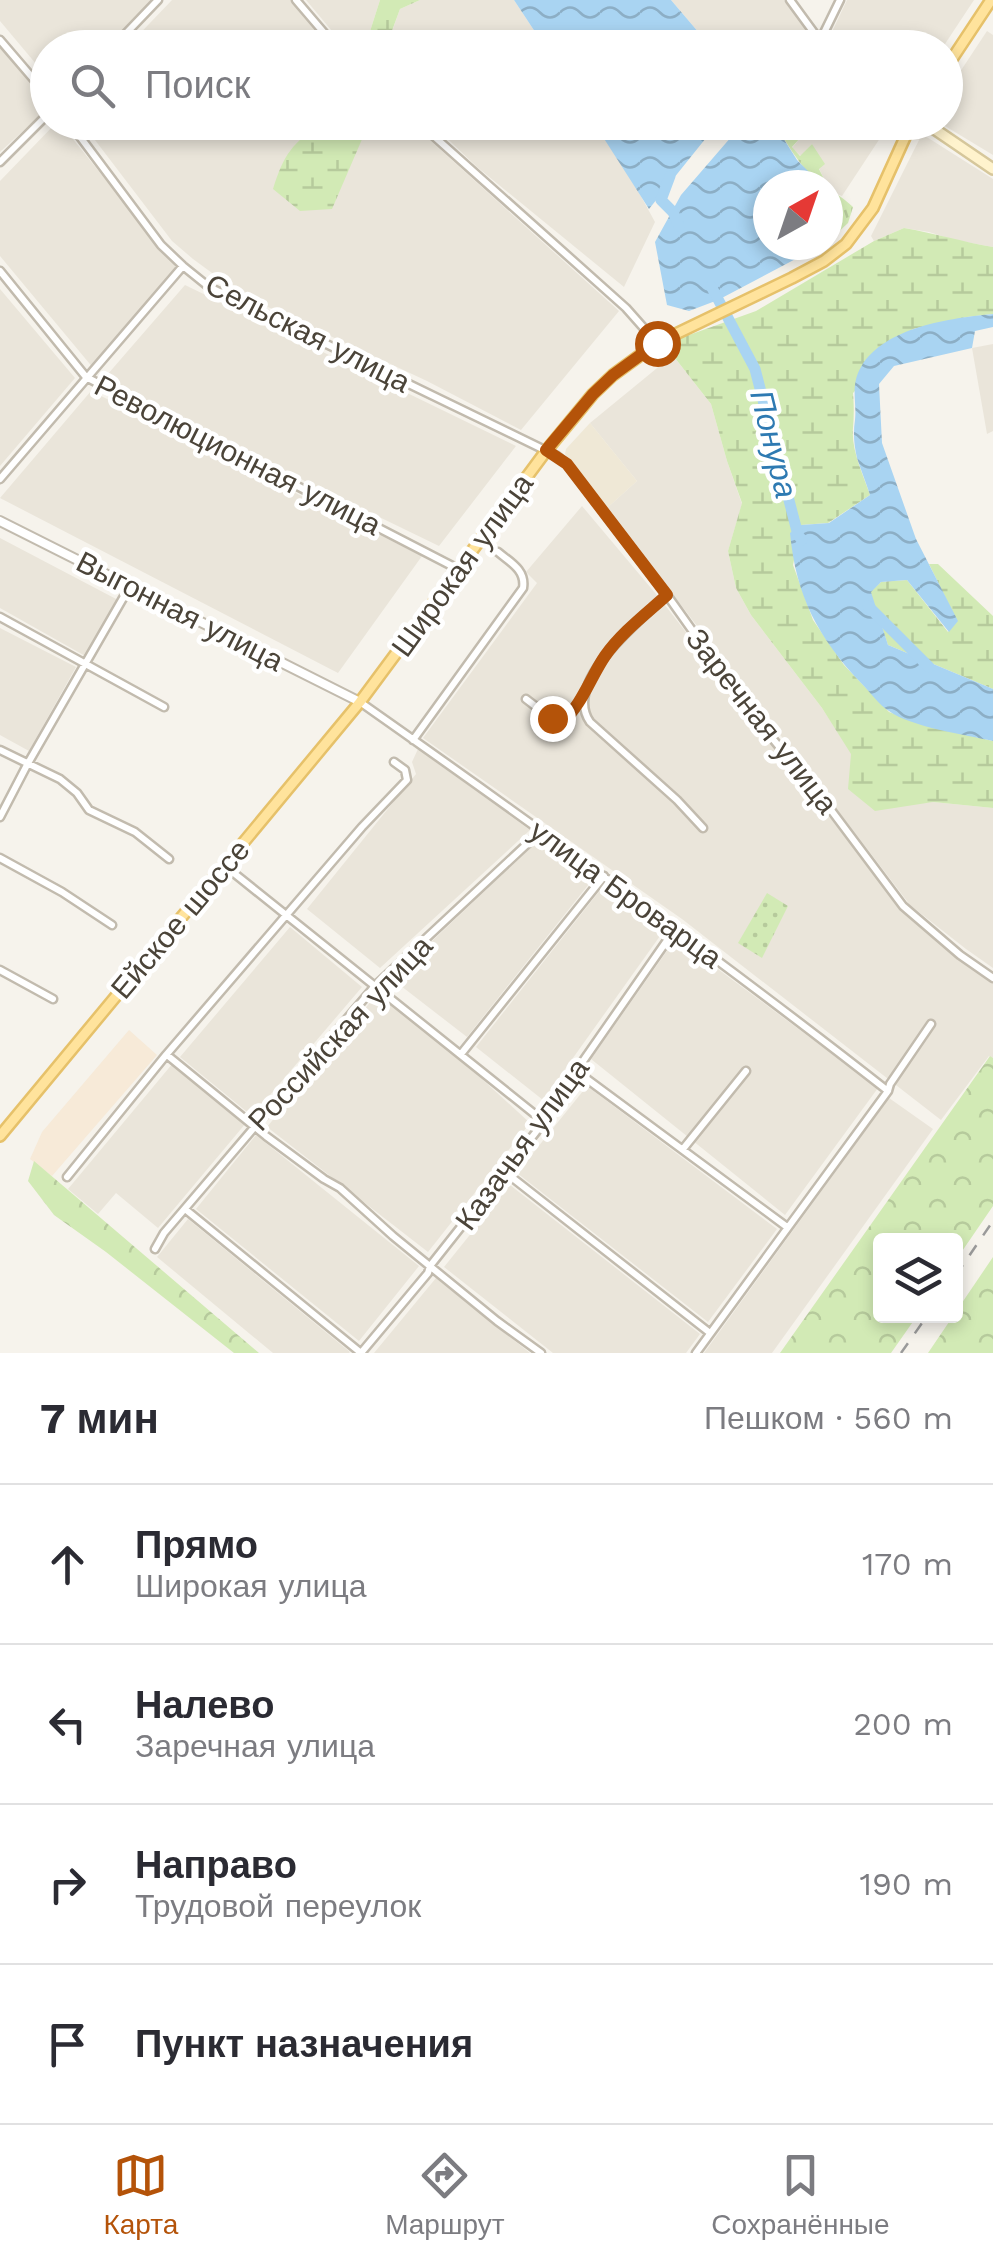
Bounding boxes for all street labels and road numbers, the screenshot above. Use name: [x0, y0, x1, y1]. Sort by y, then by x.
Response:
street label: Сельская улица: [200, 266, 416, 400]
street label: Революционная улица: [89, 368, 387, 543]
street label: Широкая улица: [384, 467, 540, 663]
street label: Выгонная улица: [71, 544, 289, 678]
street label: Заречная улица: [679, 622, 845, 821]
street label: улица Броварца: [523, 813, 729, 976]
street label: Ейское шоссе: [104, 833, 256, 1005]
street label: Российская улица: [241, 928, 439, 1138]
street label: Казачья улица: [448, 1051, 596, 1237]

